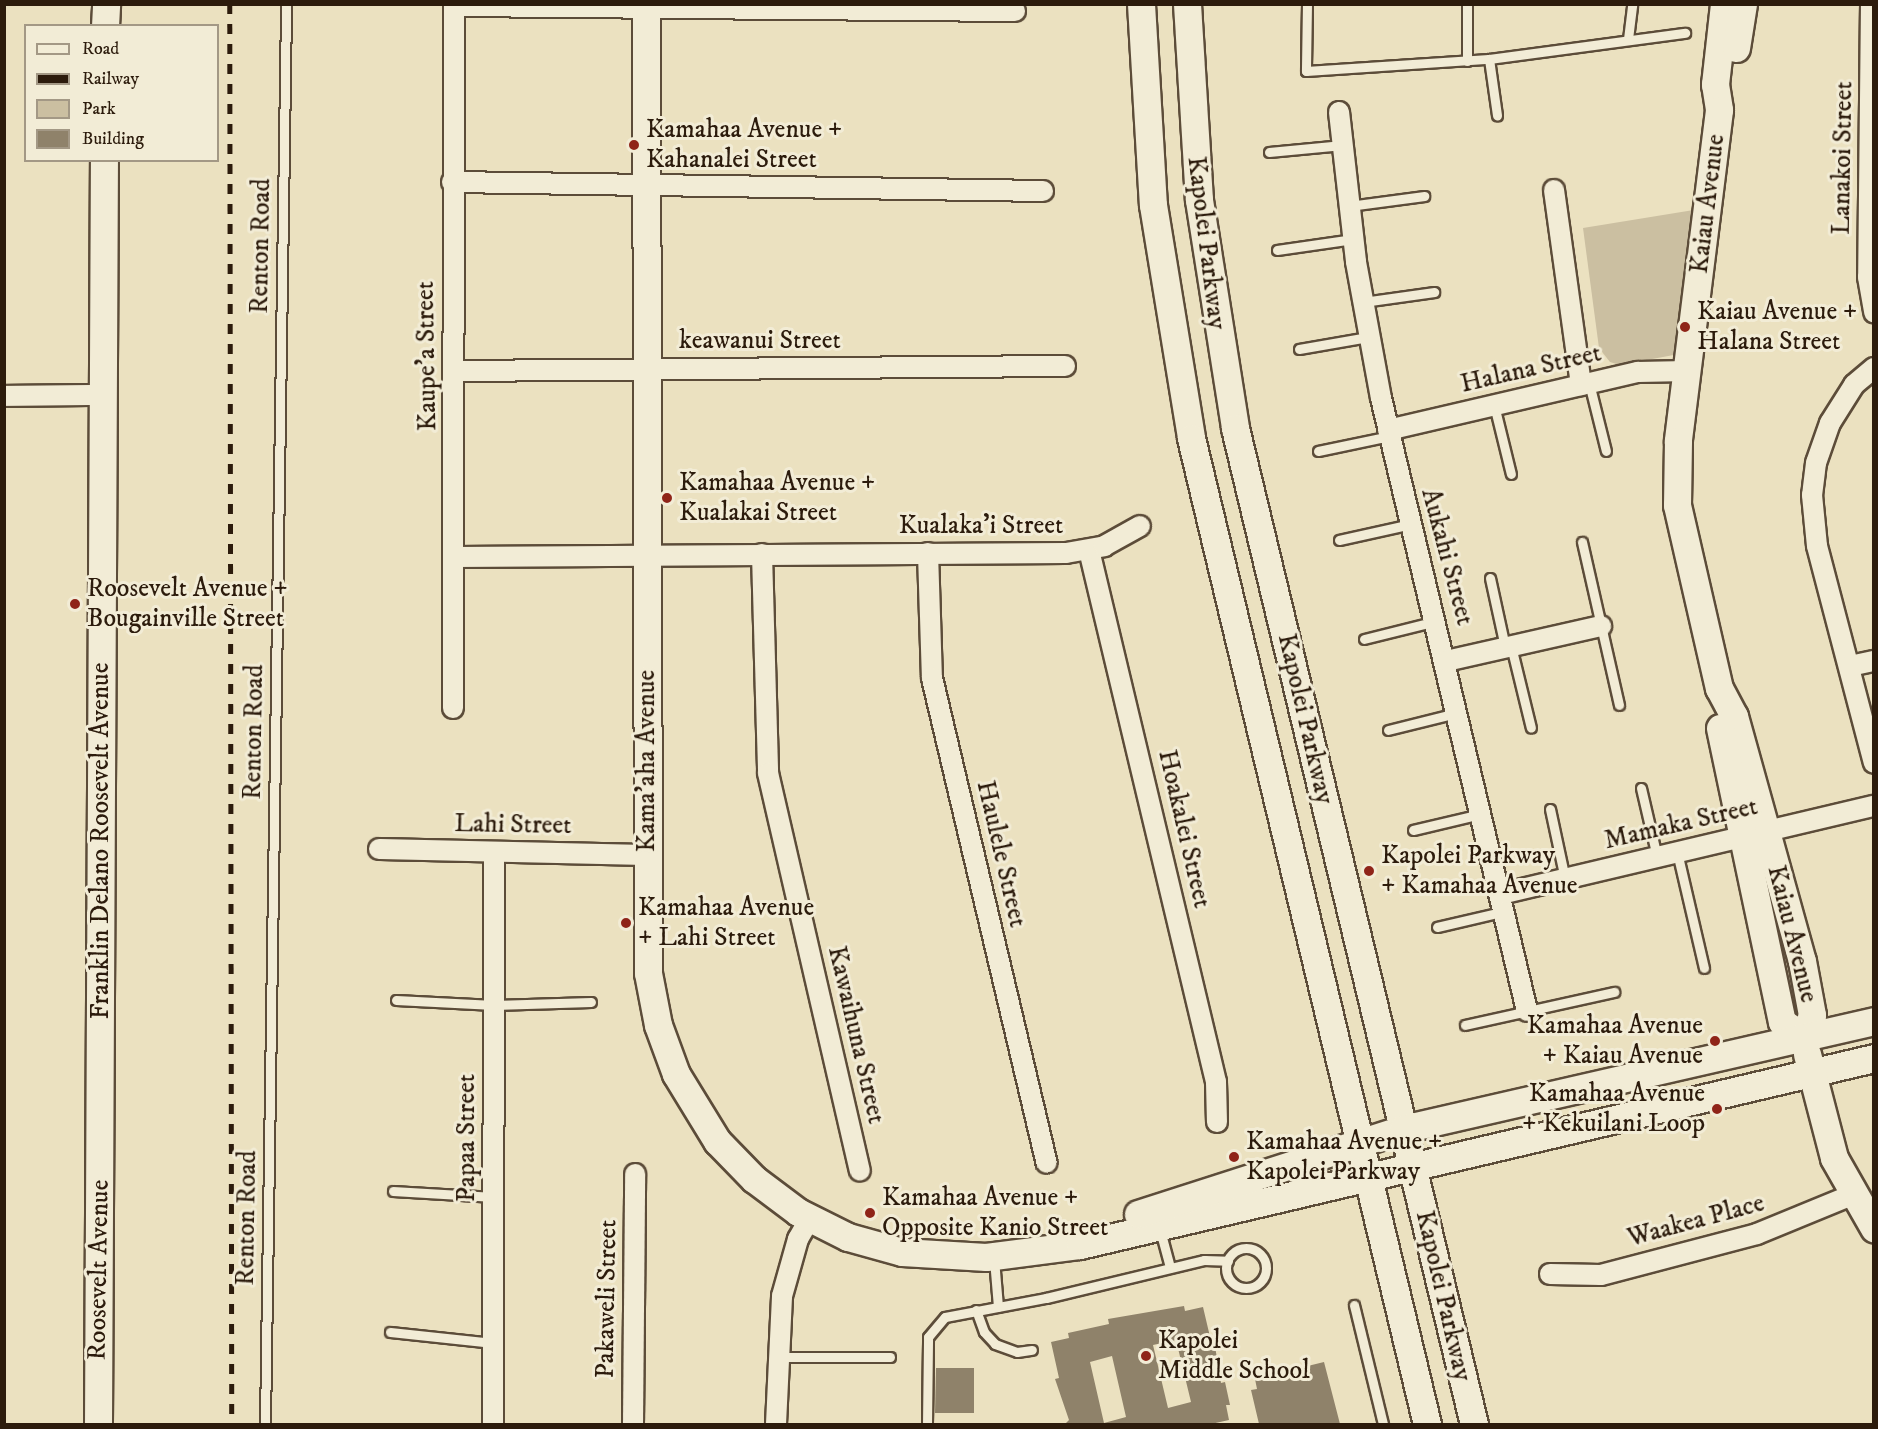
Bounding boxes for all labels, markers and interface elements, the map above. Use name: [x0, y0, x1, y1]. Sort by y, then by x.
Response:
legend: [24, 24, 219, 162]
text: Road: [82, 38, 119, 60]
text: Railway: [82, 68, 139, 90]
street label: Lanakoi Street: [1826, 81, 1860, 235]
text: Park: [82, 98, 116, 120]
place label: Kamahaa Avenue + Kahanalei Street: [646, 114, 842, 176]
text: Building: [82, 128, 144, 150]
street label: Kaiau Avenue: [1684, 133, 1732, 275]
marker: Kamahaa Avenue + Kahanalei Street: [627, 138, 641, 152]
street label: Kapolei Parkway: [1180, 155, 1232, 331]
street label: Renton Road: [244, 178, 278, 314]
street label: Kaupe'a Street: [410, 281, 444, 431]
place label: Kaiau Avenue + Halana Street: [1697, 296, 1857, 358]
marker: Kaiau Avenue + Halana Street: [1678, 320, 1692, 334]
street label: keawanui Street: [679, 325, 841, 357]
street label: Halana Street: [1458, 338, 1604, 400]
place label: Kamahaa Avenue + Kualakai Street: [679, 467, 875, 528]
street label: Aukahi Street: [1414, 485, 1480, 629]
marker: Kamahaa Avenue + Kualakai Street: [660, 491, 674, 505]
street label: Kualaka'i Street: [899, 510, 1063, 542]
place label: Roosevelt Avenue + Bougainville Street: [87, 573, 288, 634]
marker: Roosevelt Avenue + Bougainville Street: [68, 597, 82, 611]
street label: Kapolei Parkway: [1270, 631, 1340, 807]
street label: Franklin Delano Roosevelt Avenue: [85, 663, 117, 1019]
street label: Renton Road: [237, 664, 271, 800]
street label: Kama'aha Avenue: [631, 670, 663, 852]
street label: Hoakalei Street: [1151, 747, 1217, 911]
street label: Haulele Street: [969, 778, 1033, 930]
street label: Mamaka Street: [1601, 791, 1761, 857]
street label: Lahi Street: [454, 808, 572, 842]
place label: Kapolei Parkway + Kamahaa Avenue: [1381, 840, 1577, 902]
street label: Kaiau Avenue: [1760, 862, 1824, 1006]
marker: Kapolei Parkway + Kamahaa Avenue: [1362, 864, 1376, 878]
place label: Kamahaa Avenue + Lahi Street: [638, 892, 814, 954]
marker: Kamahaa Avenue + Lahi Street: [619, 916, 633, 930]
street label: Kawaihuna Street: [820, 943, 892, 1127]
place label: Kamahaa Avenue + Kaiau Avenue: [1527, 1010, 1703, 1072]
marker: Kamahaa Avenue + Kaiau Avenue: [1708, 1034, 1722, 1048]
street label: Papaa Street: [451, 1074, 483, 1202]
place label: Kamahaa Avenue + Kekuilani Loop: [1522, 1078, 1705, 1140]
marker: Kamahaa Avenue + Kekuilani Loop: [1710, 1102, 1724, 1116]
place label: Kamahaa Avenue + Kapolei Parkway: [1246, 1126, 1442, 1188]
street label: Renton Road: [230, 1150, 264, 1286]
marker: Kamahaa Avenue + Kapolei Parkway: [1227, 1150, 1241, 1164]
street label: Roosevelt Avenue: [82, 1179, 116, 1361]
place label: Kamahaa Avenue + Opposite Kanio Street: [882, 1182, 1108, 1244]
street label: Waakea Place: [1624, 1188, 1768, 1254]
marker: Kamahaa Avenue + Opposite Kanio Street: [863, 1206, 877, 1220]
street label: Kapolei Parkway: [1408, 1208, 1478, 1384]
street label: Pakaweli Street: [590, 1219, 624, 1379]
place label: Kapolei Middle School: [1158, 1325, 1310, 1386]
marker: Kapolei Middle School: [1139, 1349, 1153, 1363]

